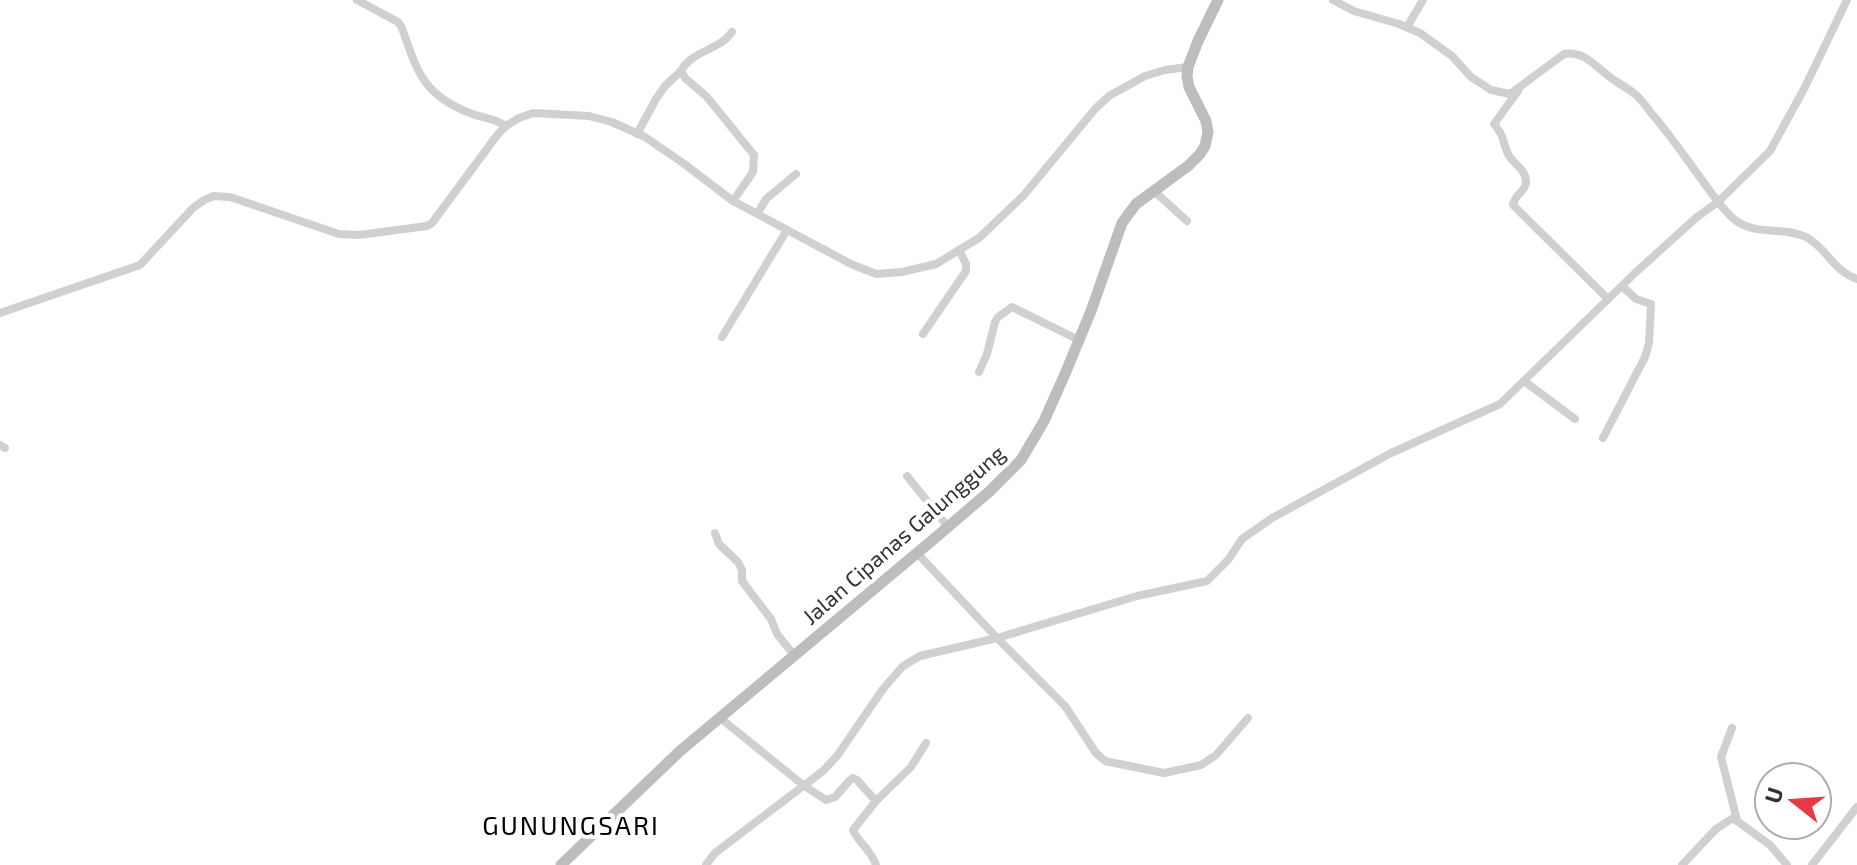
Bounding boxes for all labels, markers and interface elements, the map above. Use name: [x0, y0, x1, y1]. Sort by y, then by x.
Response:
street label: Jalan Cipanas Galunggung: [797, 439, 1009, 629]
north arrow: [1753, 761, 1833, 841]
text: U: [1758, 784, 1788, 806]
district label: GUNUNGSARI: [482, 809, 660, 840]

